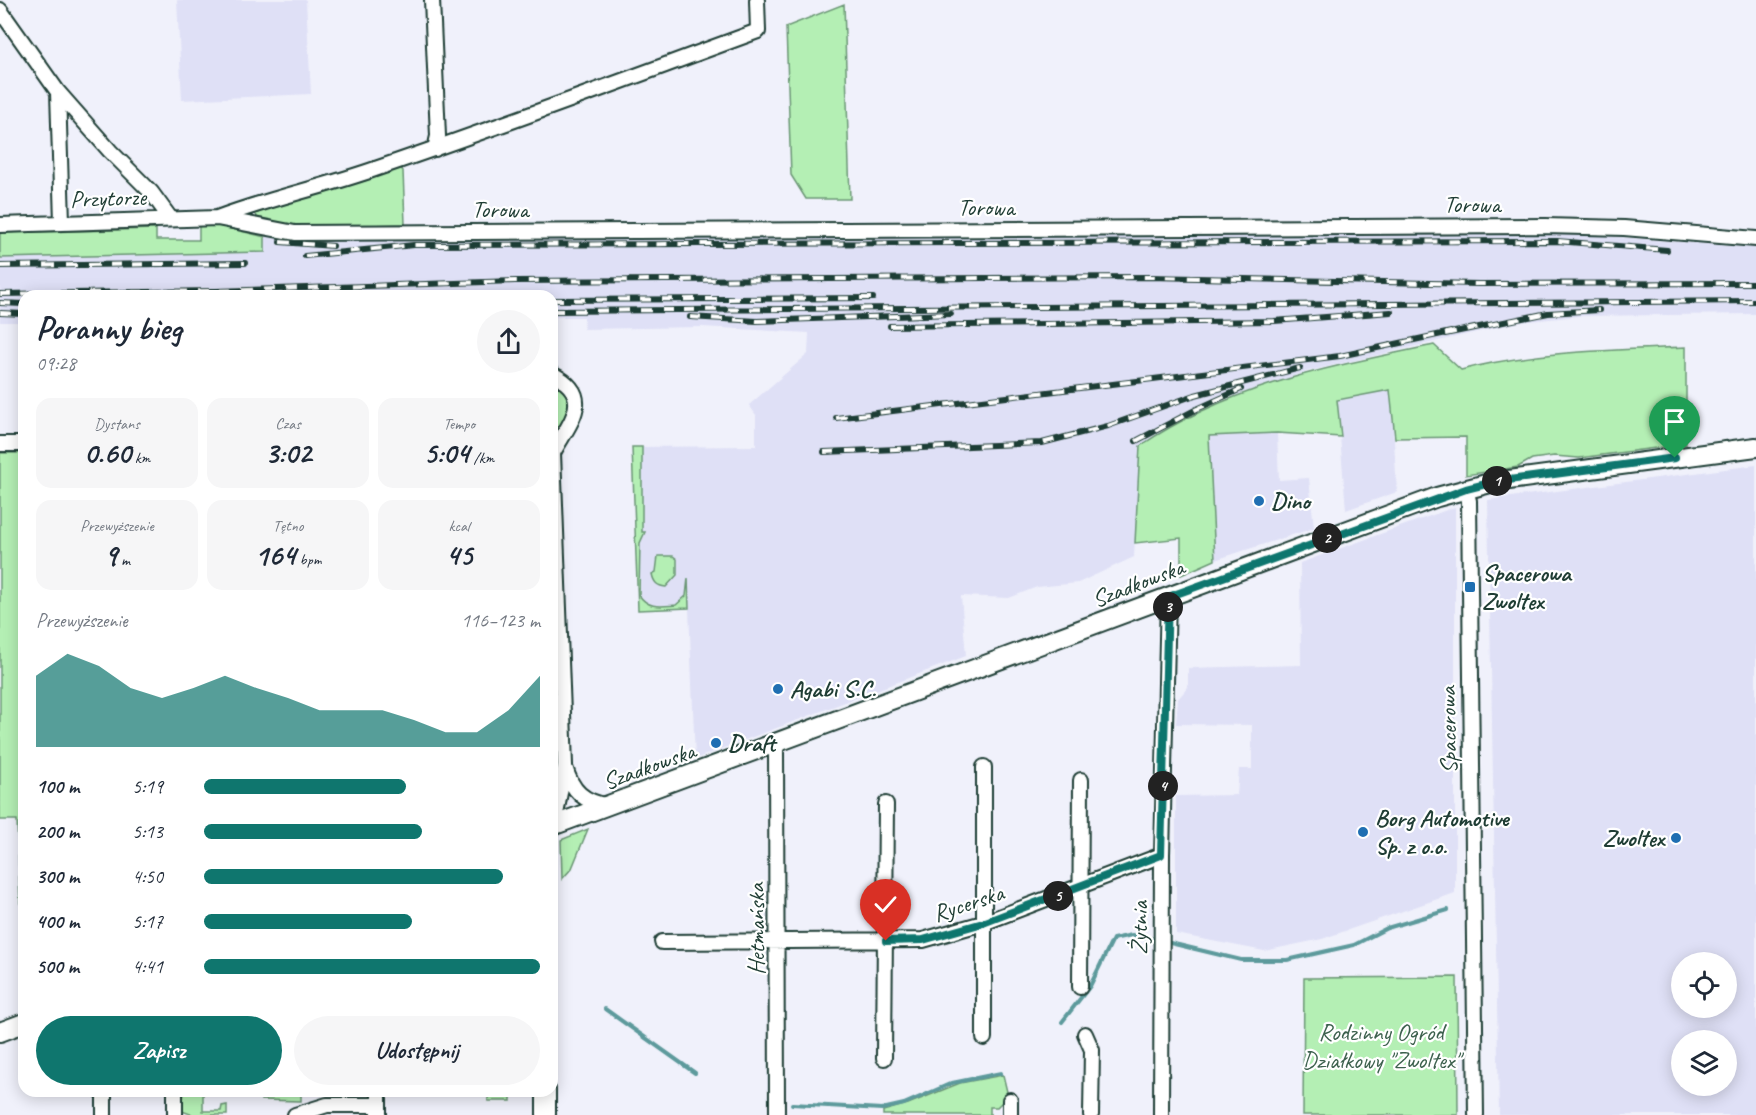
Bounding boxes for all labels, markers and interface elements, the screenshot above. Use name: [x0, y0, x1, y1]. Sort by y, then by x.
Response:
street label: Przytorze: [70, 182, 149, 214]
street label: Torowa: [1444, 189, 1502, 219]
street label: Torowa: [958, 192, 1016, 222]
street label: Torowa: [472, 194, 530, 224]
text: Poranny bieg: [36, 307, 182, 349]
button: share: [477, 310, 540, 373]
text: 09:28: [36, 351, 76, 376]
pin: [1649, 396, 1700, 458]
icon: arrive: [1658, 405, 1691, 438]
text: Dystans: [94, 414, 140, 434]
text: Czas: [275, 414, 301, 434]
text: Tempo: [443, 414, 475, 434]
text: 0.60: [84, 434, 131, 472]
text: 3:02: [265, 434, 311, 472]
text: 5:04: [424, 434, 470, 472]
text: km: [131, 448, 150, 468]
text: /km: [470, 448, 494, 468]
pin: 1: [1482, 466, 1512, 496]
text: 1: [1493, 471, 1501, 491]
place label: Dino: [1271, 486, 1312, 516]
marker: Dino: [1252, 494, 1266, 508]
text: Przewyższenie: [80, 516, 154, 536]
text: Tętno: [273, 516, 303, 536]
text: kcal: [448, 516, 470, 536]
pin: 2: [1312, 523, 1342, 553]
text: 2: [1323, 528, 1331, 548]
text: 9: [104, 536, 117, 574]
text: 164: [255, 536, 296, 574]
text: 45: [446, 536, 472, 574]
text: m: [117, 550, 130, 570]
text: bpm: [296, 550, 321, 570]
street label: Szadkowska: [1088, 551, 1190, 614]
place label: Spacerowa Zwoltex: [1482, 558, 1573, 616]
marker: Spacerowa Zwoltex: [1463, 580, 1477, 594]
pin: 3: [1153, 592, 1183, 622]
text: 3: [1164, 597, 1172, 617]
text: Przewyższenie: [36, 608, 128, 633]
text: 116–123 m: [461, 608, 540, 633]
place label: Agabi S.C.: [790, 674, 877, 704]
marker: Agabi S.C.: [771, 682, 785, 696]
street label: Spacerowa: [1432, 685, 1464, 774]
place label: Draft: [728, 728, 779, 758]
street label: Szadkowska: [599, 735, 701, 797]
marker: Draft: [709, 736, 723, 750]
pin: 4: [1148, 771, 1178, 801]
text: 100 m: [36, 774, 79, 799]
text: 5:19: [132, 774, 163, 799]
text: 4: [1159, 776, 1167, 796]
place label: Borg Automotive Sp. z o.o.: [1375, 803, 1511, 861]
text: 200 m: [36, 819, 79, 844]
text: 5:13: [132, 819, 163, 844]
place label: Zwoltex: [1603, 823, 1666, 853]
marker: Borg Automotive Sp. z o.o.: [1356, 825, 1370, 839]
marker: Zwoltex: [1669, 831, 1683, 845]
text: 300 m: [36, 864, 79, 889]
text: 4:50: [132, 864, 163, 889]
street label: Rycerska: [929, 877, 1009, 929]
pin: [860, 879, 911, 941]
pin: 5: [1043, 881, 1073, 911]
street label: Hetmańska: [741, 882, 771, 975]
text: 5: [1055, 886, 1061, 906]
icon: check: [869, 888, 902, 921]
street label: Żytnia: [1124, 900, 1154, 955]
text: 400 m: [36, 909, 79, 934]
text: 5:17: [132, 909, 163, 934]
map controls: [1671, 952, 1737, 1096]
button: locate: [1671, 952, 1737, 1018]
text: 500 m: [36, 954, 79, 979]
text: 4:41: [132, 954, 163, 979]
button: Zapisz: [36, 1016, 282, 1085]
button: Udostępnij: [294, 1016, 540, 1085]
park label: Rodzinny Ogród Działkowy "Zwoltex": [1302, 1017, 1465, 1075]
button: layers: [1671, 1030, 1737, 1096]

